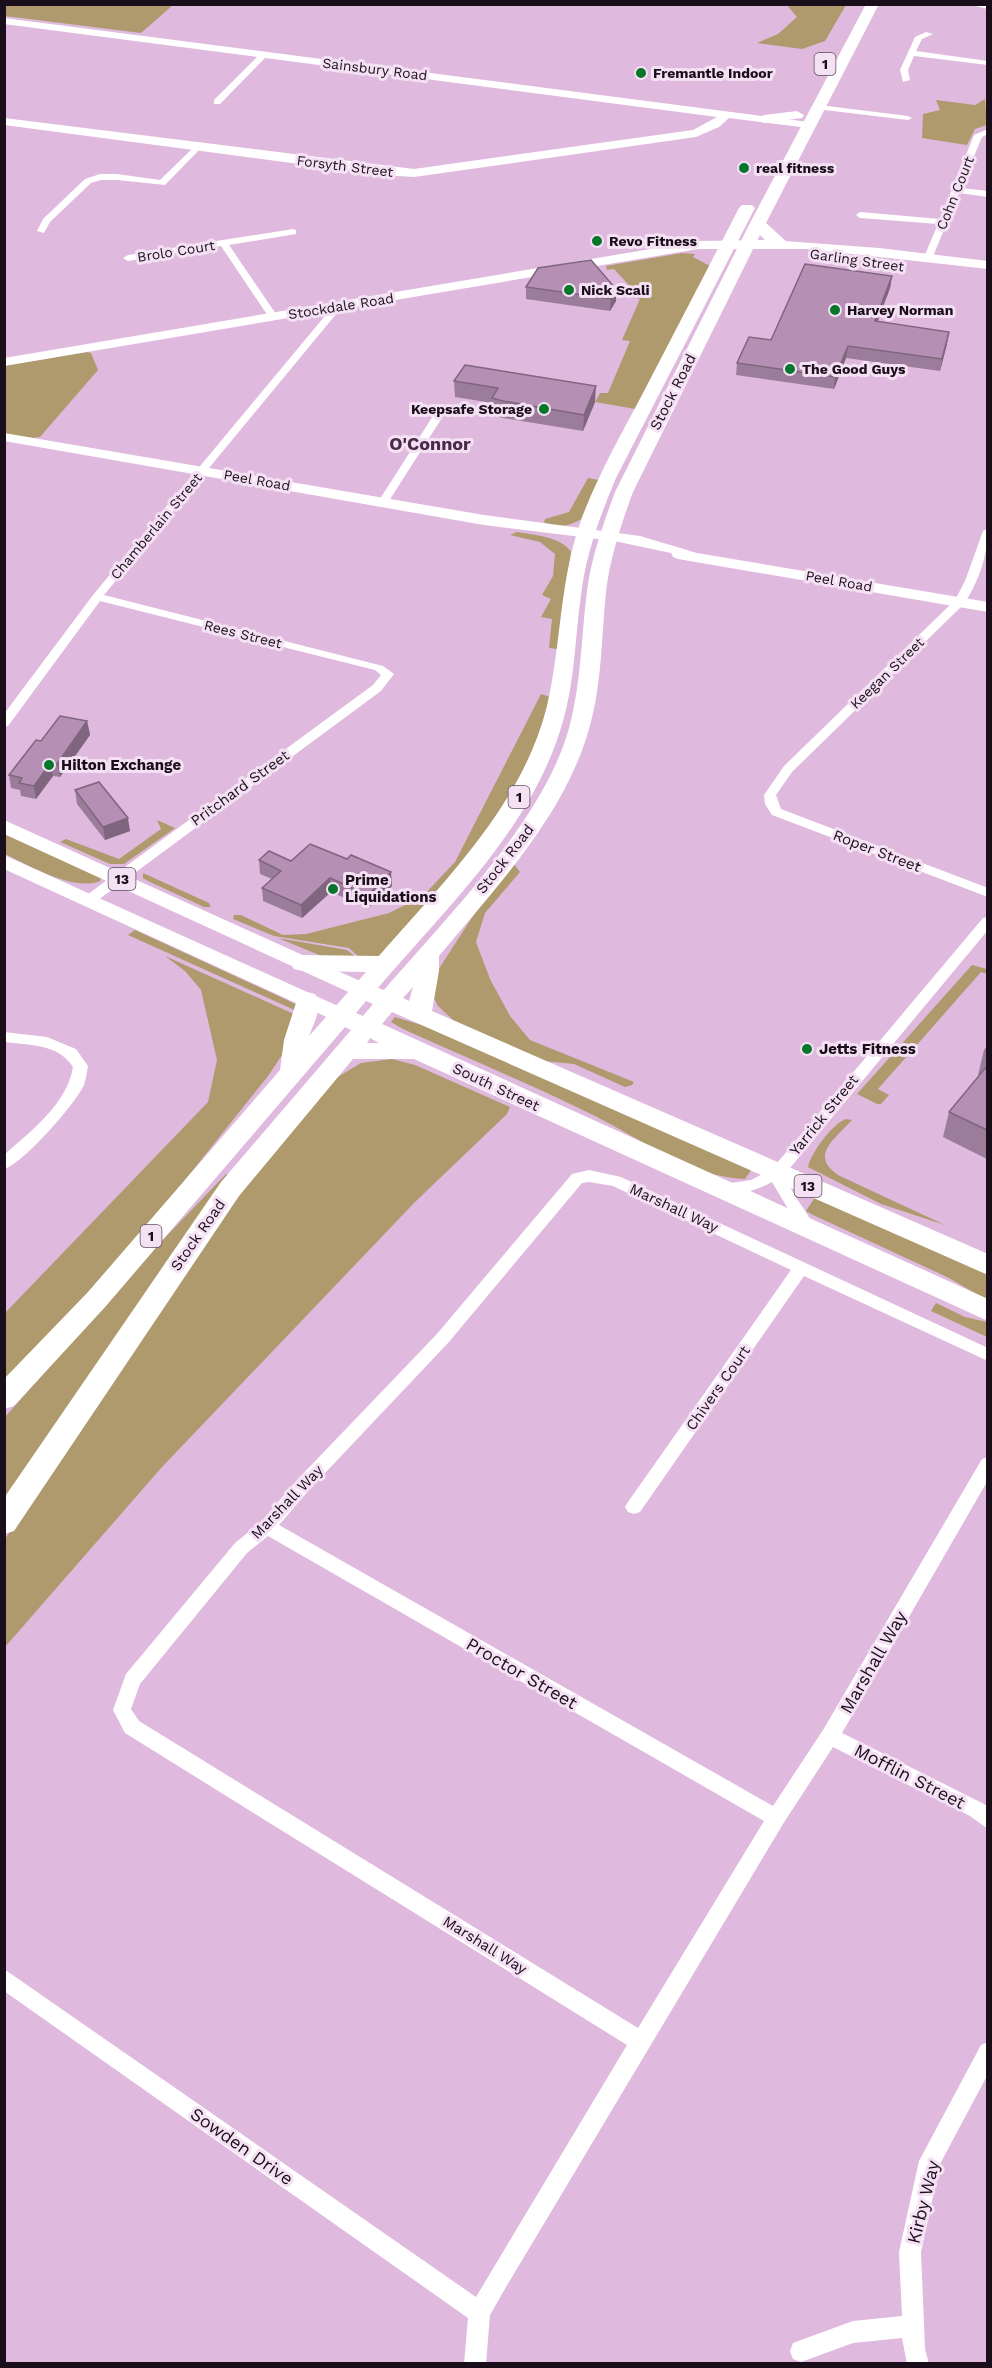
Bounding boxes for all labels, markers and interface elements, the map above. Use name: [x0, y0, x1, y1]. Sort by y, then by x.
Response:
road number: 1: [814, 53, 836, 75]
street label: Sainsbury Road: [322, 55, 428, 83]
place label: Fremantle Indoor: [653, 65, 773, 81]
marker: Fremantle Indoor: [634, 66, 648, 80]
street label: Forsyth Street: [296, 152, 394, 180]
street label: Cohn Court: [933, 154, 977, 232]
place label: real fitness: [756, 160, 835, 176]
marker: real fitness: [737, 161, 751, 175]
place label: Revo Fitness: [609, 233, 698, 249]
marker: Revo Fitness: [590, 234, 604, 248]
street label: Brolo Court: [136, 237, 216, 265]
street label: Garling Street: [809, 245, 905, 275]
place label: Nick Scali: [581, 282, 650, 298]
marker: Nick Scali: [562, 283, 576, 297]
street label: Stockdale Road: [287, 290, 395, 322]
place label: Harvey Norman: [847, 302, 953, 318]
marker: Harvey Norman: [828, 303, 842, 317]
street label: Stock Road: [646, 351, 700, 433]
place label: The Good Guys: [802, 361, 906, 377]
marker: The Good Guys: [783, 362, 797, 376]
place label: Keepsafe Storage: [411, 401, 532, 417]
marker: Keepsafe Storage: [537, 402, 551, 416]
district label: O'Connor: [389, 433, 471, 454]
street label: Peel Road: [222, 466, 292, 494]
street label: Chamberlain Street: [107, 470, 205, 582]
street label: Peel Road: [804, 567, 874, 595]
street label: Rees Street: [202, 617, 284, 651]
street label: Keegan Street: [847, 634, 927, 712]
street label: Pritchard Street: [187, 746, 293, 830]
place label: Hilton Exchange: [61, 756, 181, 774]
marker: Hilton Exchange: [42, 758, 56, 772]
road number: 1: [508, 786, 530, 808]
street label: Stock Road: [472, 821, 538, 897]
street label: Roper Street: [830, 826, 924, 876]
road number: 13: [108, 868, 136, 890]
place label: Prime Liquidations: [345, 871, 436, 906]
marker: Prime Liquidations: [326, 882, 340, 896]
place label: Jetts Fitness: [819, 1040, 916, 1058]
marker: Jetts Fitness: [800, 1042, 814, 1056]
street label: South Street: [450, 1059, 543, 1115]
street label: Yarrick Street: [786, 1070, 863, 1159]
road number: 13: [794, 1175, 822, 1197]
street label: Marshall Way: [627, 1180, 721, 1236]
street label: Stock Road: [167, 1196, 229, 1274]
road number: 1: [140, 1225, 162, 1247]
street label: Chivers Court: [682, 1342, 754, 1434]
street label: Marshall Way: [247, 1461, 327, 1543]
street label: Marshall Way: [835, 1606, 911, 1717]
street label: Proctor Street: [463, 1633, 582, 1713]
street label: Mofflin Street: [851, 1739, 969, 1813]
street label: Marshall Way: [440, 1912, 531, 1978]
street label: Sowden Drive: [187, 2103, 297, 2189]
street label: Kirby Way: [903, 2158, 944, 2246]

